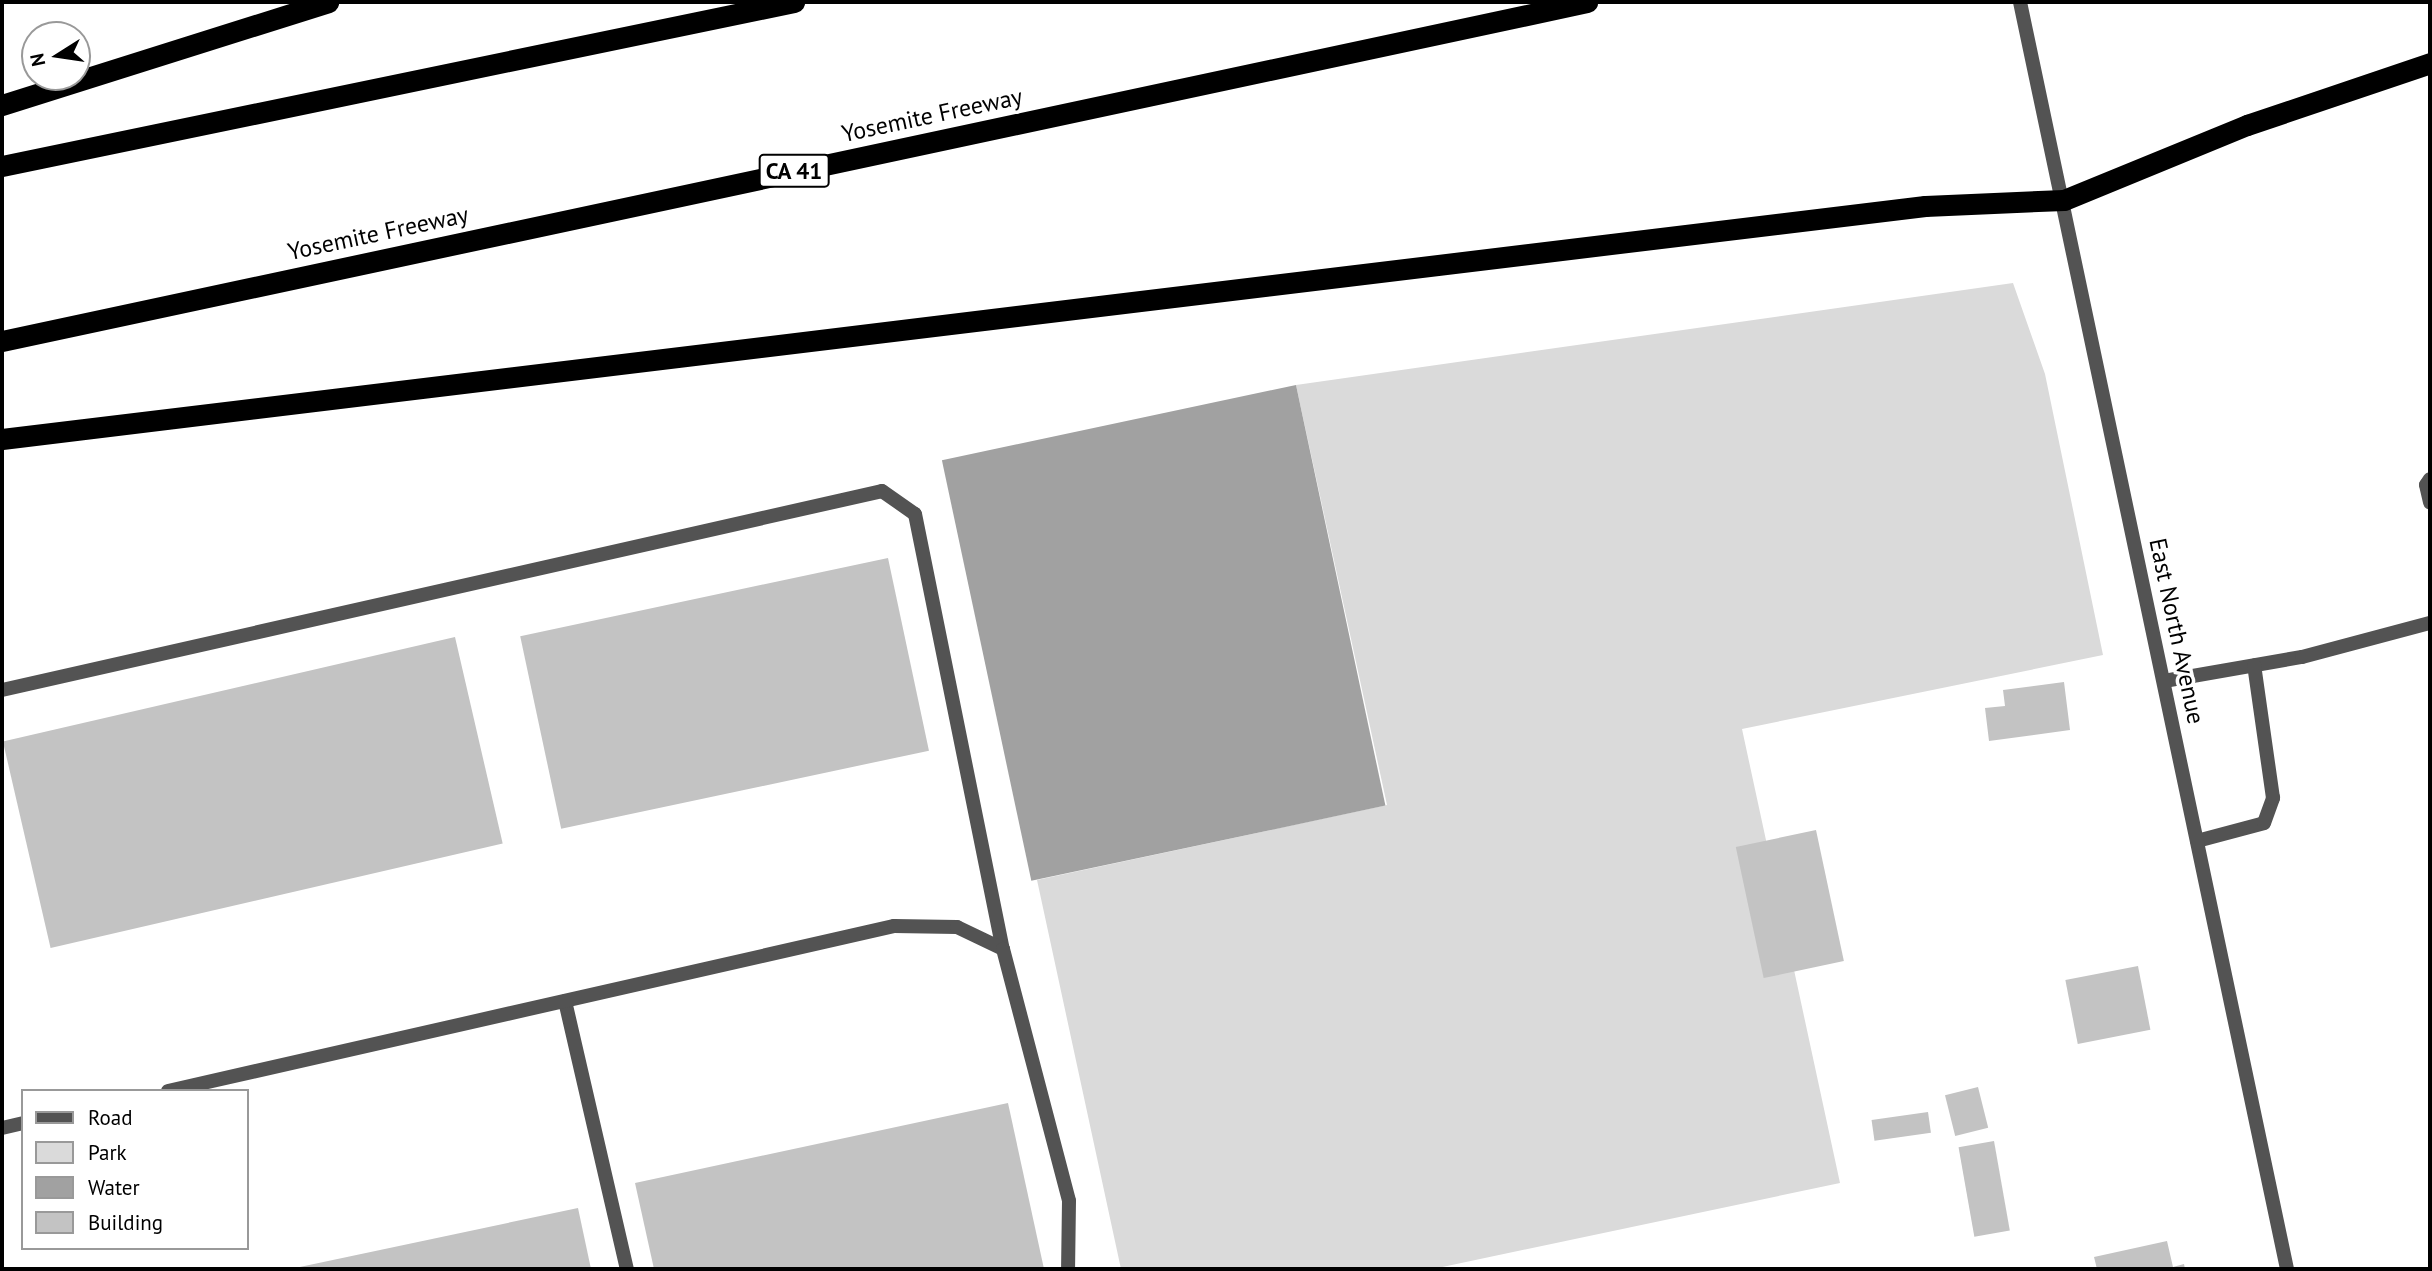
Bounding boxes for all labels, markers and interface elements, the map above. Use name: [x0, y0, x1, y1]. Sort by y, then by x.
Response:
north arrow: [21, 21, 91, 91]
text: N: [24, 51, 50, 69]
street label: Yosemite Freeway: [839, 82, 1025, 148]
road number: CA 41: [757, 152, 831, 190]
street label: Yosemite Freeway: [285, 200, 471, 266]
street label: East North Avenue: [2143, 535, 2211, 727]
legend: [21, 1089, 248, 1250]
text: Road: [88, 1104, 132, 1131]
text: Park: [88, 1139, 127, 1166]
text: Water: [88, 1174, 140, 1201]
text: Building: [88, 1209, 163, 1236]

